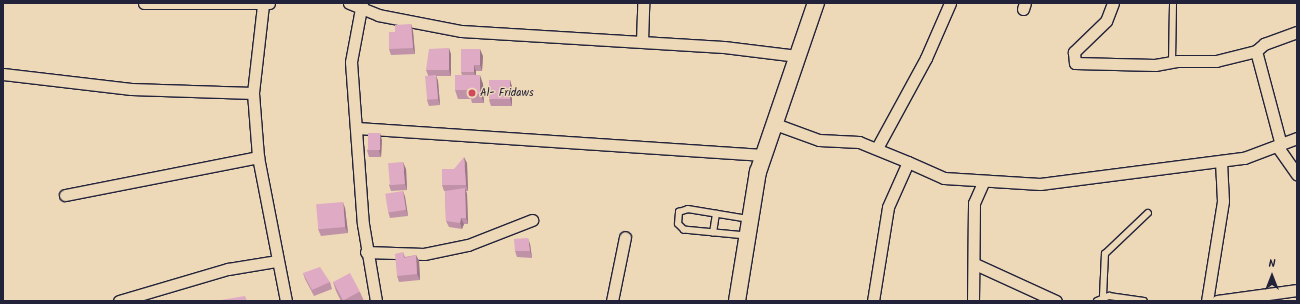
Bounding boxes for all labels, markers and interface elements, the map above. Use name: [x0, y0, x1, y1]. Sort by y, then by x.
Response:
place label: Al- Fridaws: [480, 86, 534, 100]
marker: Al- Fridaws: [467, 88, 477, 98]
text: N: [1269, 255, 1275, 273]
north arrow: [1252, 256, 1292, 296]

